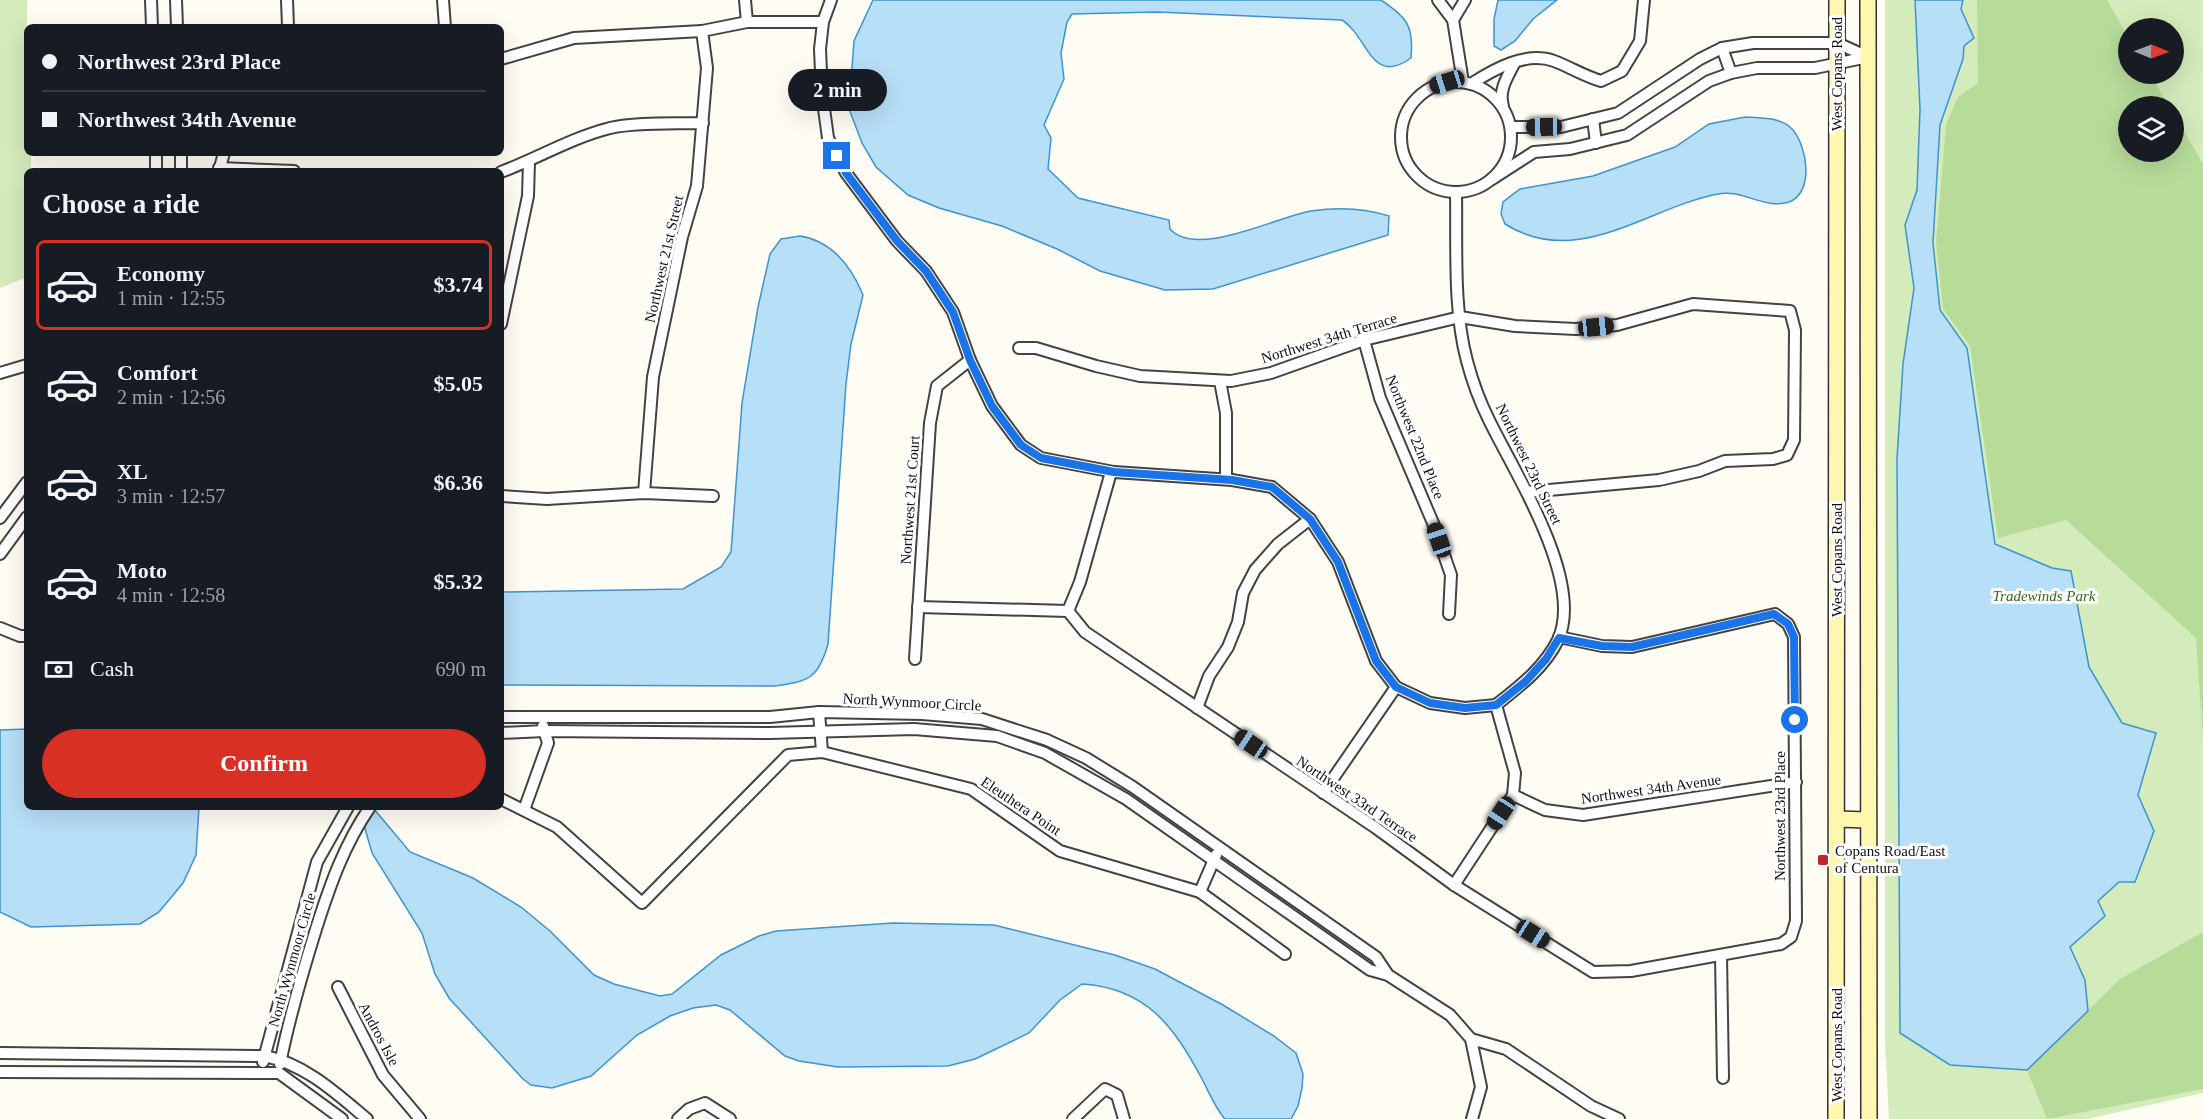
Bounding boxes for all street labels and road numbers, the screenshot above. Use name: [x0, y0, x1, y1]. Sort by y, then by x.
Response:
street label: West Copans Road: [1829, 17, 1845, 131]
street label: Northwest 21st Street: [642, 193, 687, 324]
street label: Northwest 34th Terrace: [1259, 310, 1399, 366]
street label: Northwest 22nd Place: [1383, 373, 1447, 502]
street label: Northwest 23rd Street: [1493, 401, 1566, 528]
street label: Northwest 21st Court: [898, 434, 923, 565]
street label: West Copans Road: [1829, 503, 1845, 617]
street label: North Wynmoor Circle: [842, 690, 982, 714]
street label: Northwest 23rd Place: [1772, 751, 1788, 881]
street label: Northwest 33rd Terrace: [1294, 753, 1421, 846]
street label: Northwest 34th Avenue: [1580, 771, 1722, 807]
street label: Eleuthera Point: [978, 773, 1065, 839]
street label: North Wynmoor Circle: [265, 891, 319, 1029]
street label: West Copans Road: [1829, 988, 1845, 1102]
street label: Andros Isle: [356, 1000, 403, 1069]

